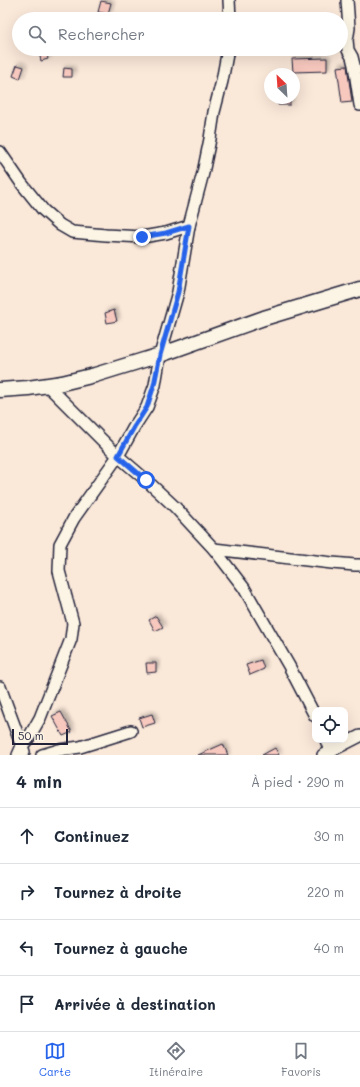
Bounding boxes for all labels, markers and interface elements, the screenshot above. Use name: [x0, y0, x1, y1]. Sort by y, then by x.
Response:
search box: [12, 12, 348, 56]
icon: search: [26, 23, 48, 45]
text: Rechercher: [58, 24, 145, 44]
north arrow: [264, 68, 300, 104]
route end: [133, 228, 151, 246]
route start: [137, 471, 155, 489]
map controls: [312, 707, 348, 743]
button: locate: [312, 707, 348, 743]
scale bar: [12, 727, 68, 746]
text: 50 m: [18, 728, 44, 743]
text: 4 min: [16, 770, 62, 792]
text: À pied · 290 m: [251, 773, 344, 790]
icon: ahead: [16, 825, 38, 847]
text: Continuez: [54, 826, 129, 846]
text: 30 m: [314, 827, 344, 844]
icon: right: [16, 881, 38, 903]
text: Tournez à droite: [54, 882, 182, 902]
text: 220 m: [307, 883, 344, 900]
icon: left: [16, 937, 38, 959]
text: Tournez à gauche: [54, 938, 188, 958]
text: 40 m: [314, 939, 344, 956]
icon: arrive: [16, 993, 38, 1015]
text: Arrivée à destination: [54, 994, 216, 1014]
tab: Carte: [39, 1040, 71, 1079]
tab: Itinéraire: [149, 1040, 203, 1079]
tab: Favoris: [281, 1040, 321, 1079]

